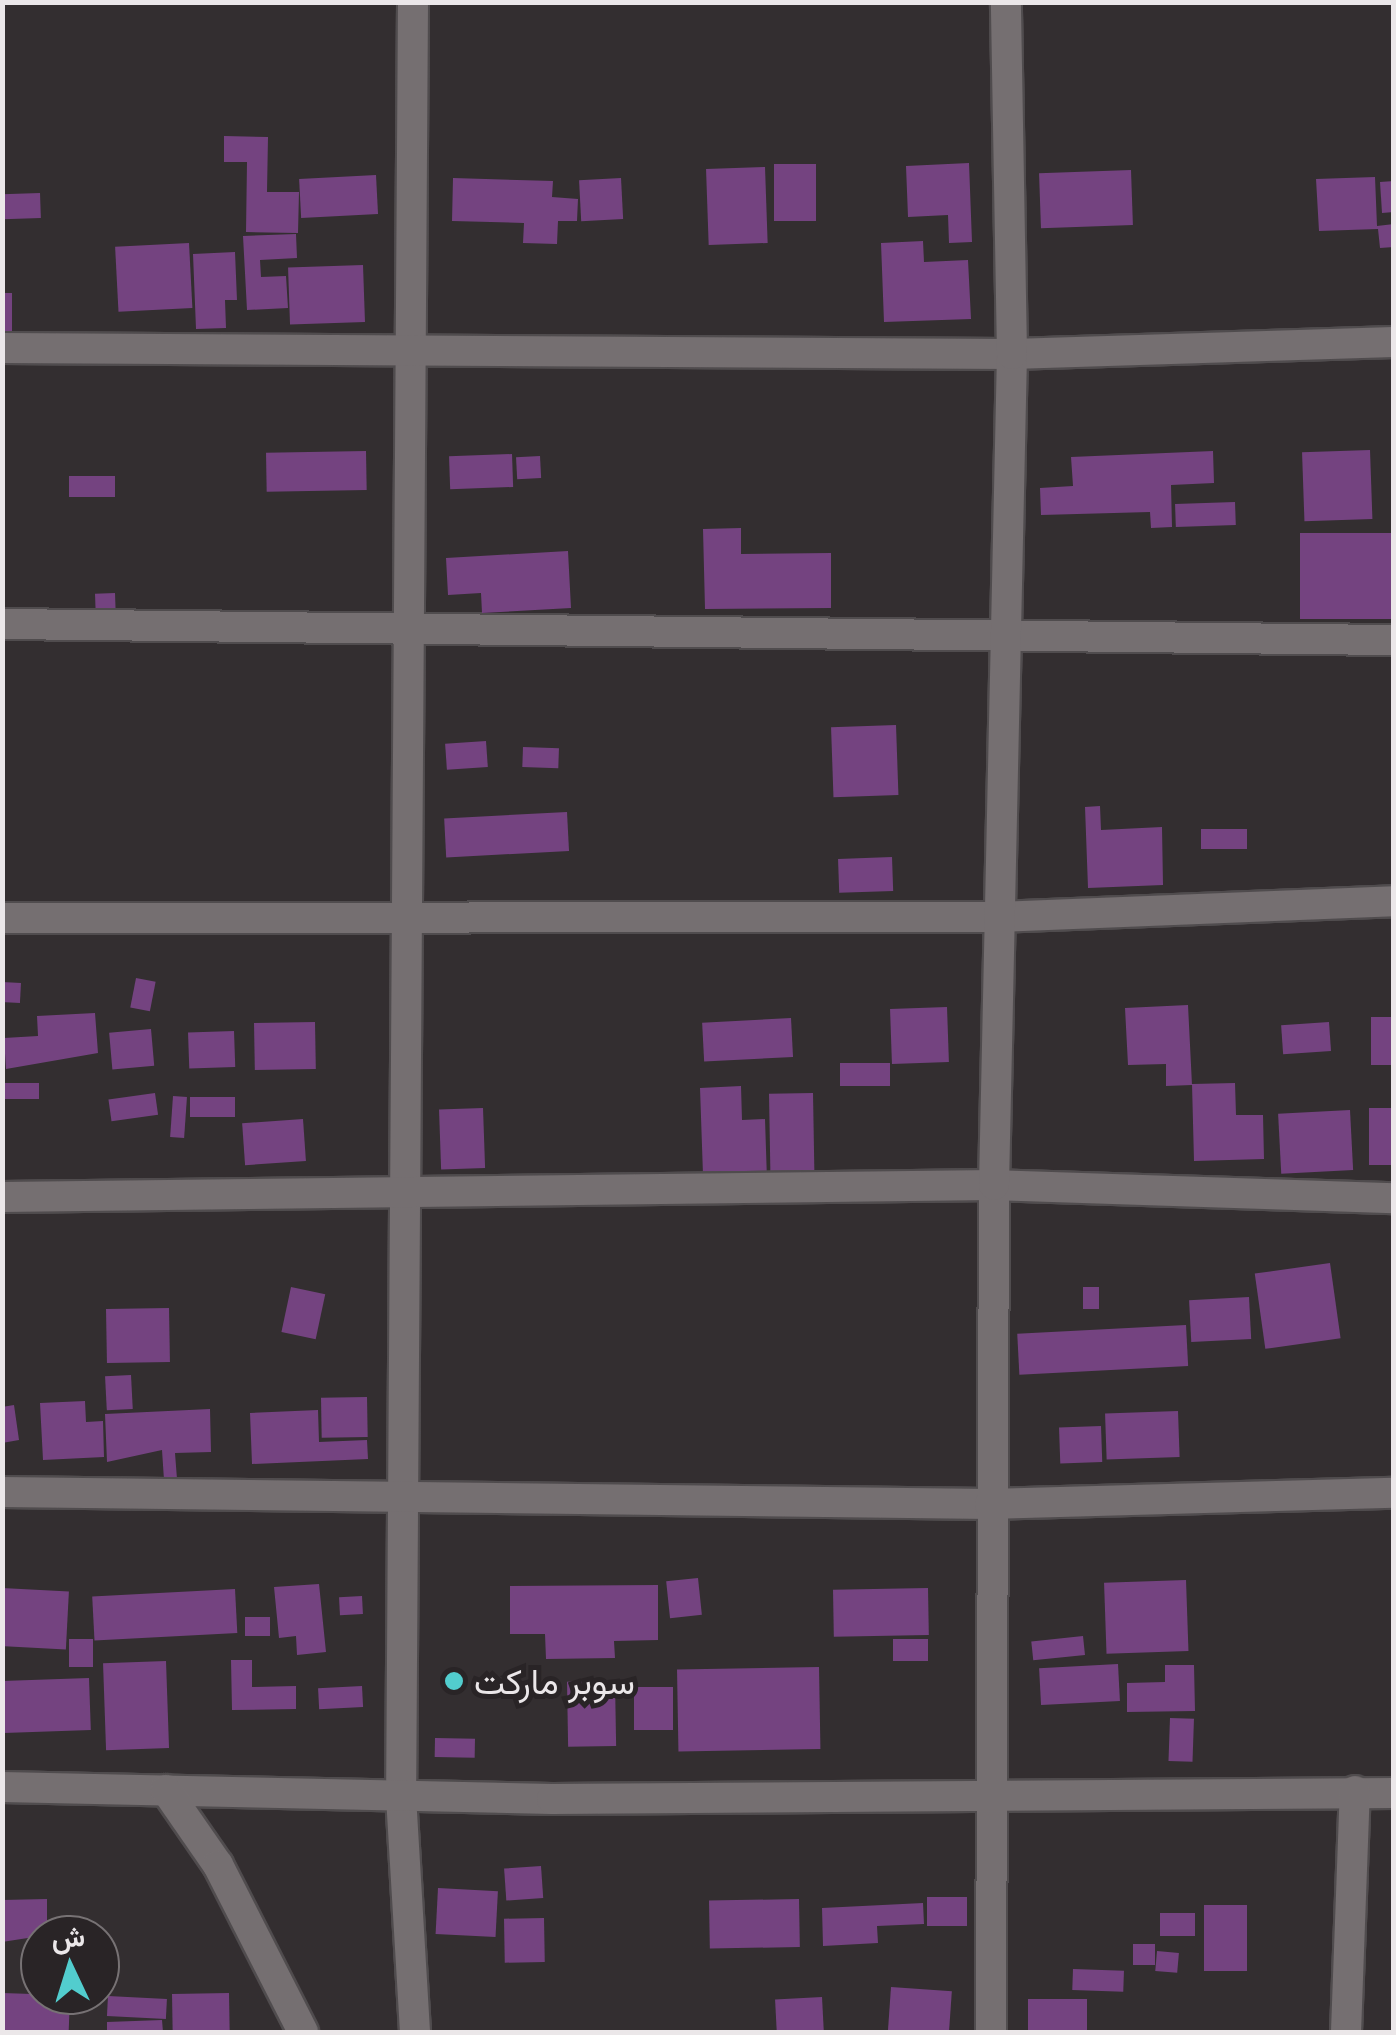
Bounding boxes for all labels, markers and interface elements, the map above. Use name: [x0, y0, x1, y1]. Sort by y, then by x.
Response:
place label: سوبر ماركت: [474, 1660, 635, 1702]
marker: سوبر ماركت: [443, 1670, 465, 1692]
north arrow: [20, 1915, 120, 2015]
text: ش: [50, 1917, 86, 1956]

